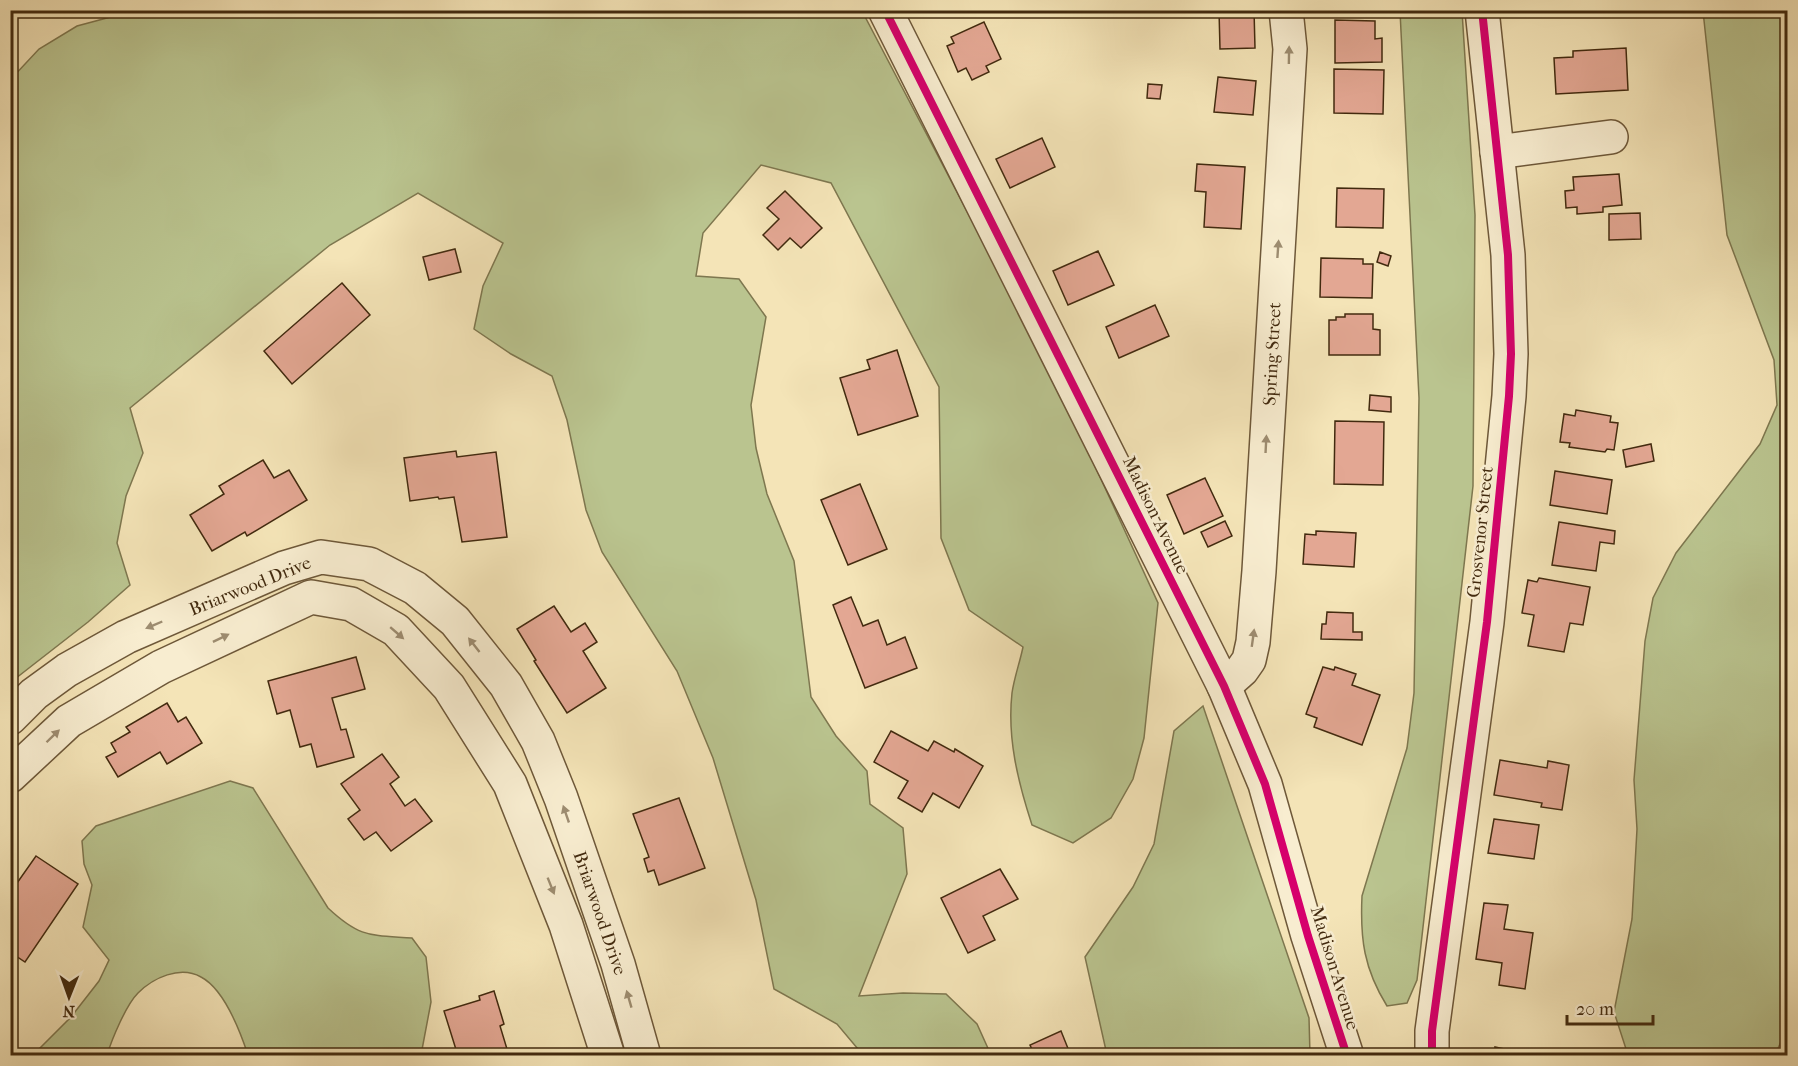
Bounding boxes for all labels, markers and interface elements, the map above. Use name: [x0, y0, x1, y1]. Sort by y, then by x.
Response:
one-way arrow: [1284, 45, 1294, 64]
one-way arrow: [1273, 240, 1283, 259]
street label: Spring Street: [1259, 301, 1286, 406]
one-way arrow: [1262, 434, 1271, 453]
street label: Madison Avenue: [1118, 453, 1193, 577]
street label: Grosvenor Street: [1463, 465, 1498, 599]
street label: Briarwood Drive: [186, 552, 314, 620]
one-way arrow: [144, 620, 162, 630]
one-way arrow: [390, 626, 405, 640]
one-way arrow: [1248, 629, 1257, 648]
one-way arrow: [212, 634, 229, 643]
one-way arrow: [468, 637, 480, 652]
one-way arrow: [45, 729, 60, 743]
one-way arrow: [561, 805, 571, 823]
street label: Briarwood Drive: [568, 848, 631, 978]
one-way arrow: [546, 878, 556, 896]
street label: Madison Avenue: [1306, 904, 1363, 1032]
north arrow: [39, 967, 99, 1027]
scale bar: [1567, 988, 1652, 1026]
one-way arrow: [624, 990, 633, 1008]
text: 20 m: [1576, 999, 1614, 1020]
text: N: [62, 1002, 75, 1021]

